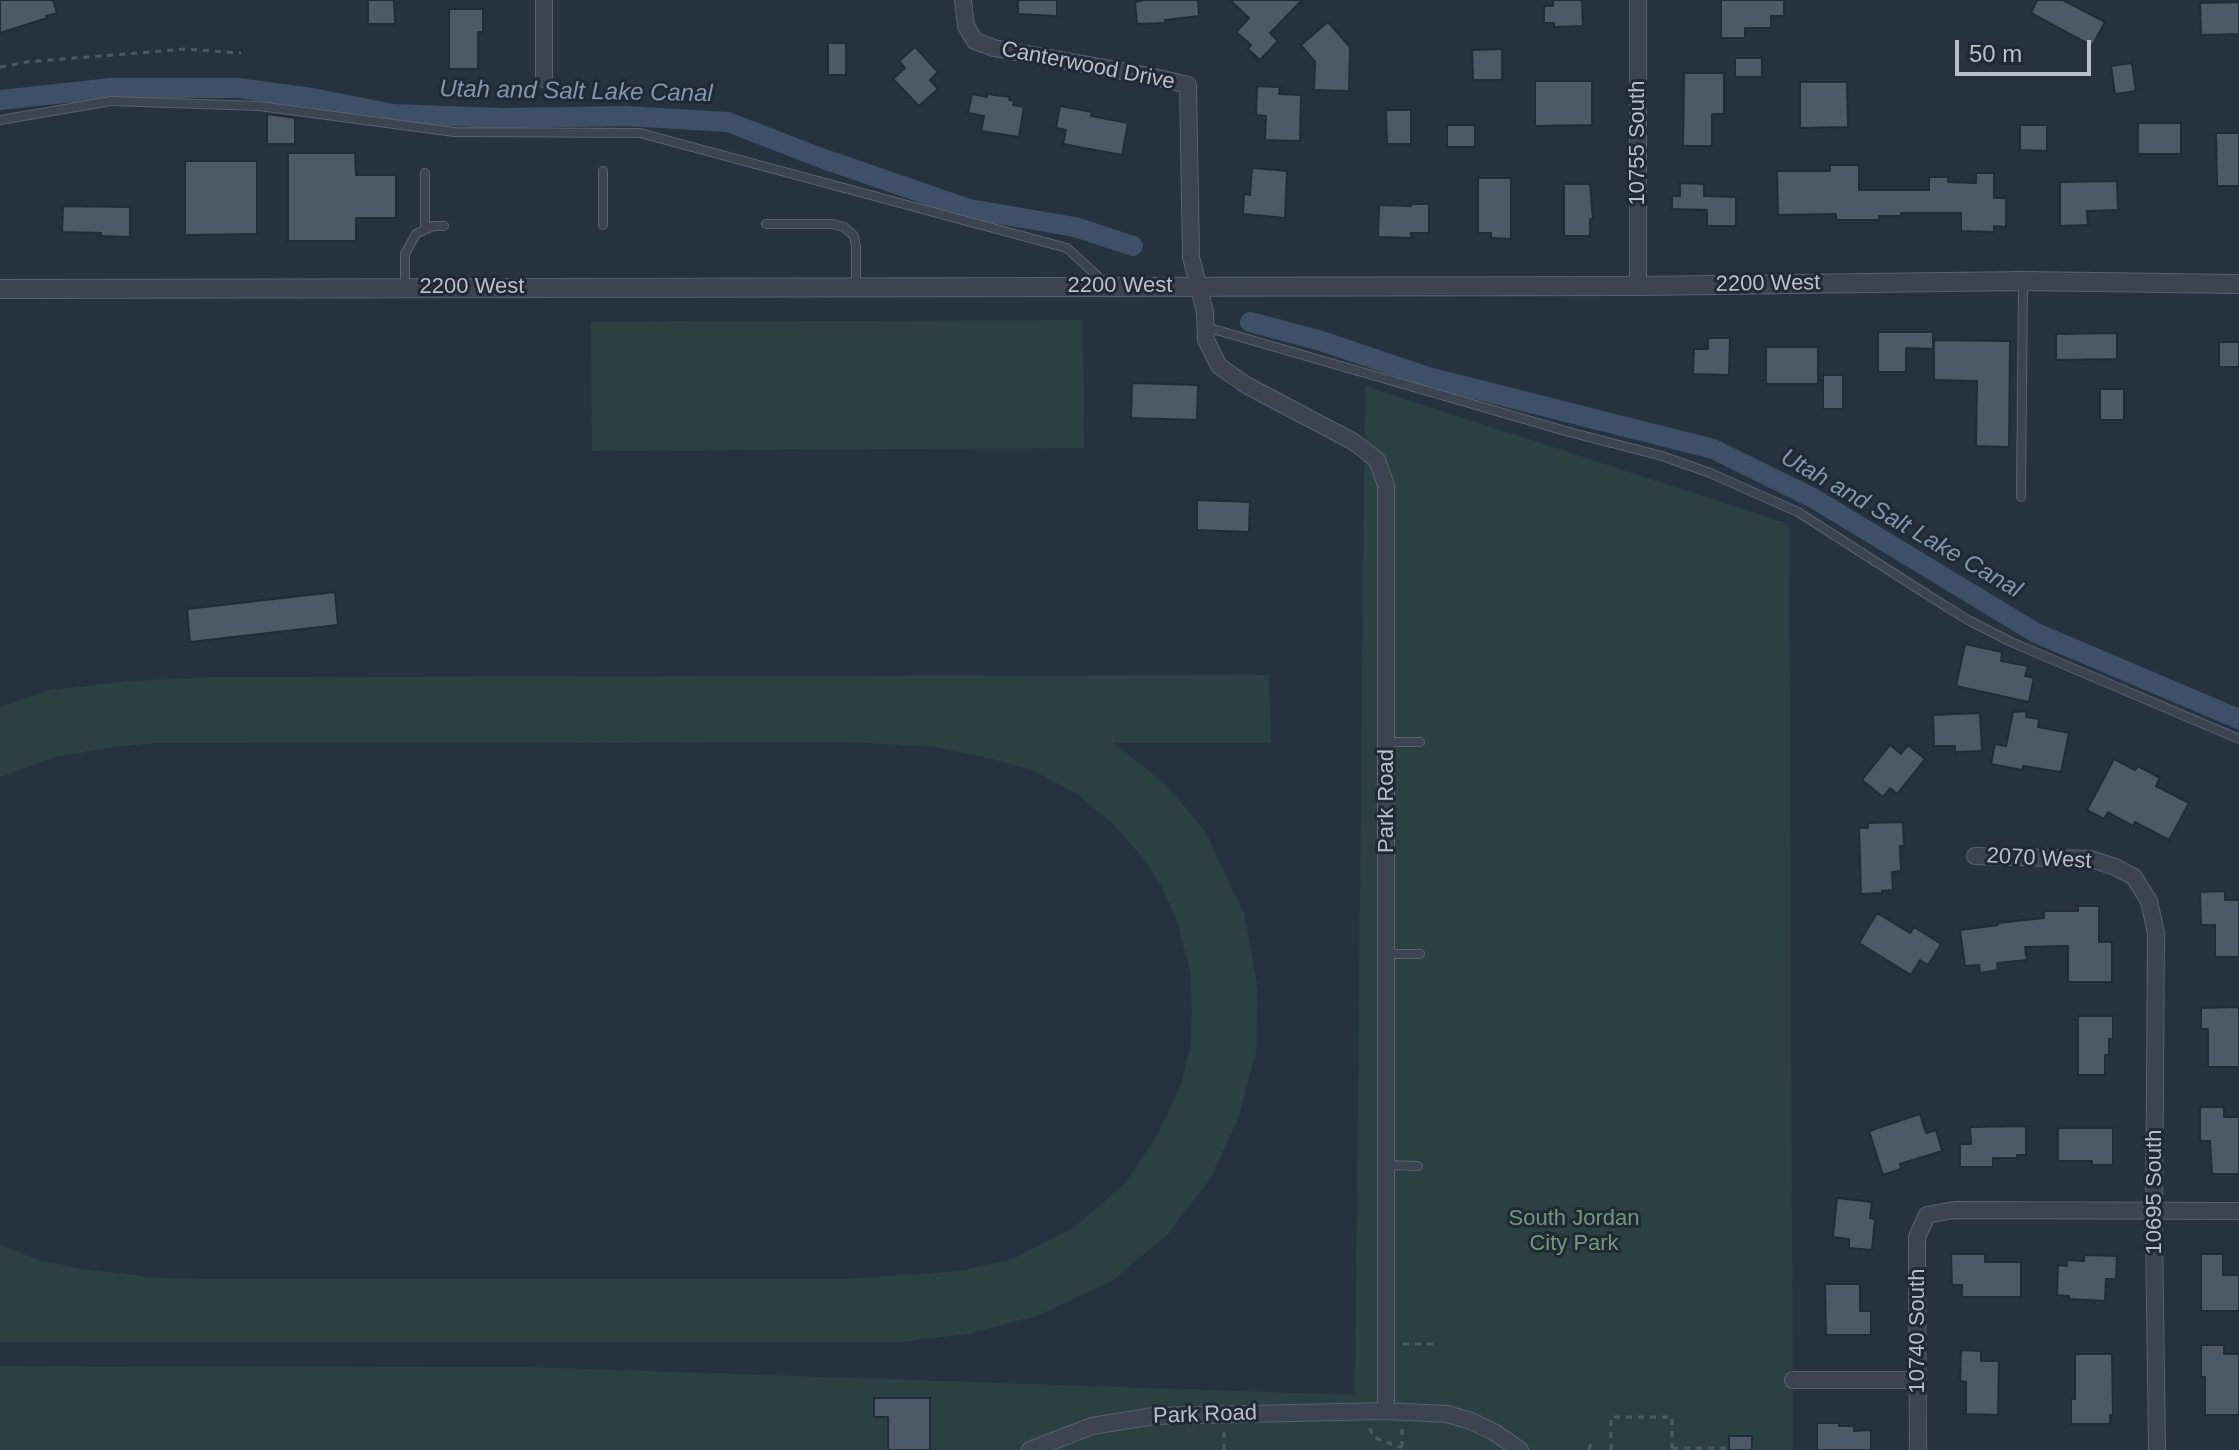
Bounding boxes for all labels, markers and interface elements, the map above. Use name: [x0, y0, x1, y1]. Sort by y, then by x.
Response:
scale bar: [1959, 24, 2095, 74]
street label: Canterwood Drive: [999, 36, 1177, 96]
text: 50 m: [1969, 40, 2022, 67]
water label: Utah and Salt Lake Canal: [439, 75, 713, 109]
street label: 10755 South: [1625, 81, 1651, 205]
street label: 2200 West: [1715, 270, 1821, 298]
street label: 2200 West: [1068, 273, 1172, 299]
street label: 2200 West: [420, 274, 524, 300]
water label: Utah and Salt Lake Canal: [1775, 443, 2027, 605]
street label: Park Road: [1374, 749, 1400, 853]
street label: 2070 West: [1986, 843, 2092, 875]
street label: 10695 South: [2142, 1130, 2168, 1254]
park label: South Jordan City Park: [1509, 1206, 1639, 1258]
street label: 10740 South: [1905, 1269, 1931, 1393]
street label: Park Road: [1153, 1400, 1257, 1430]

